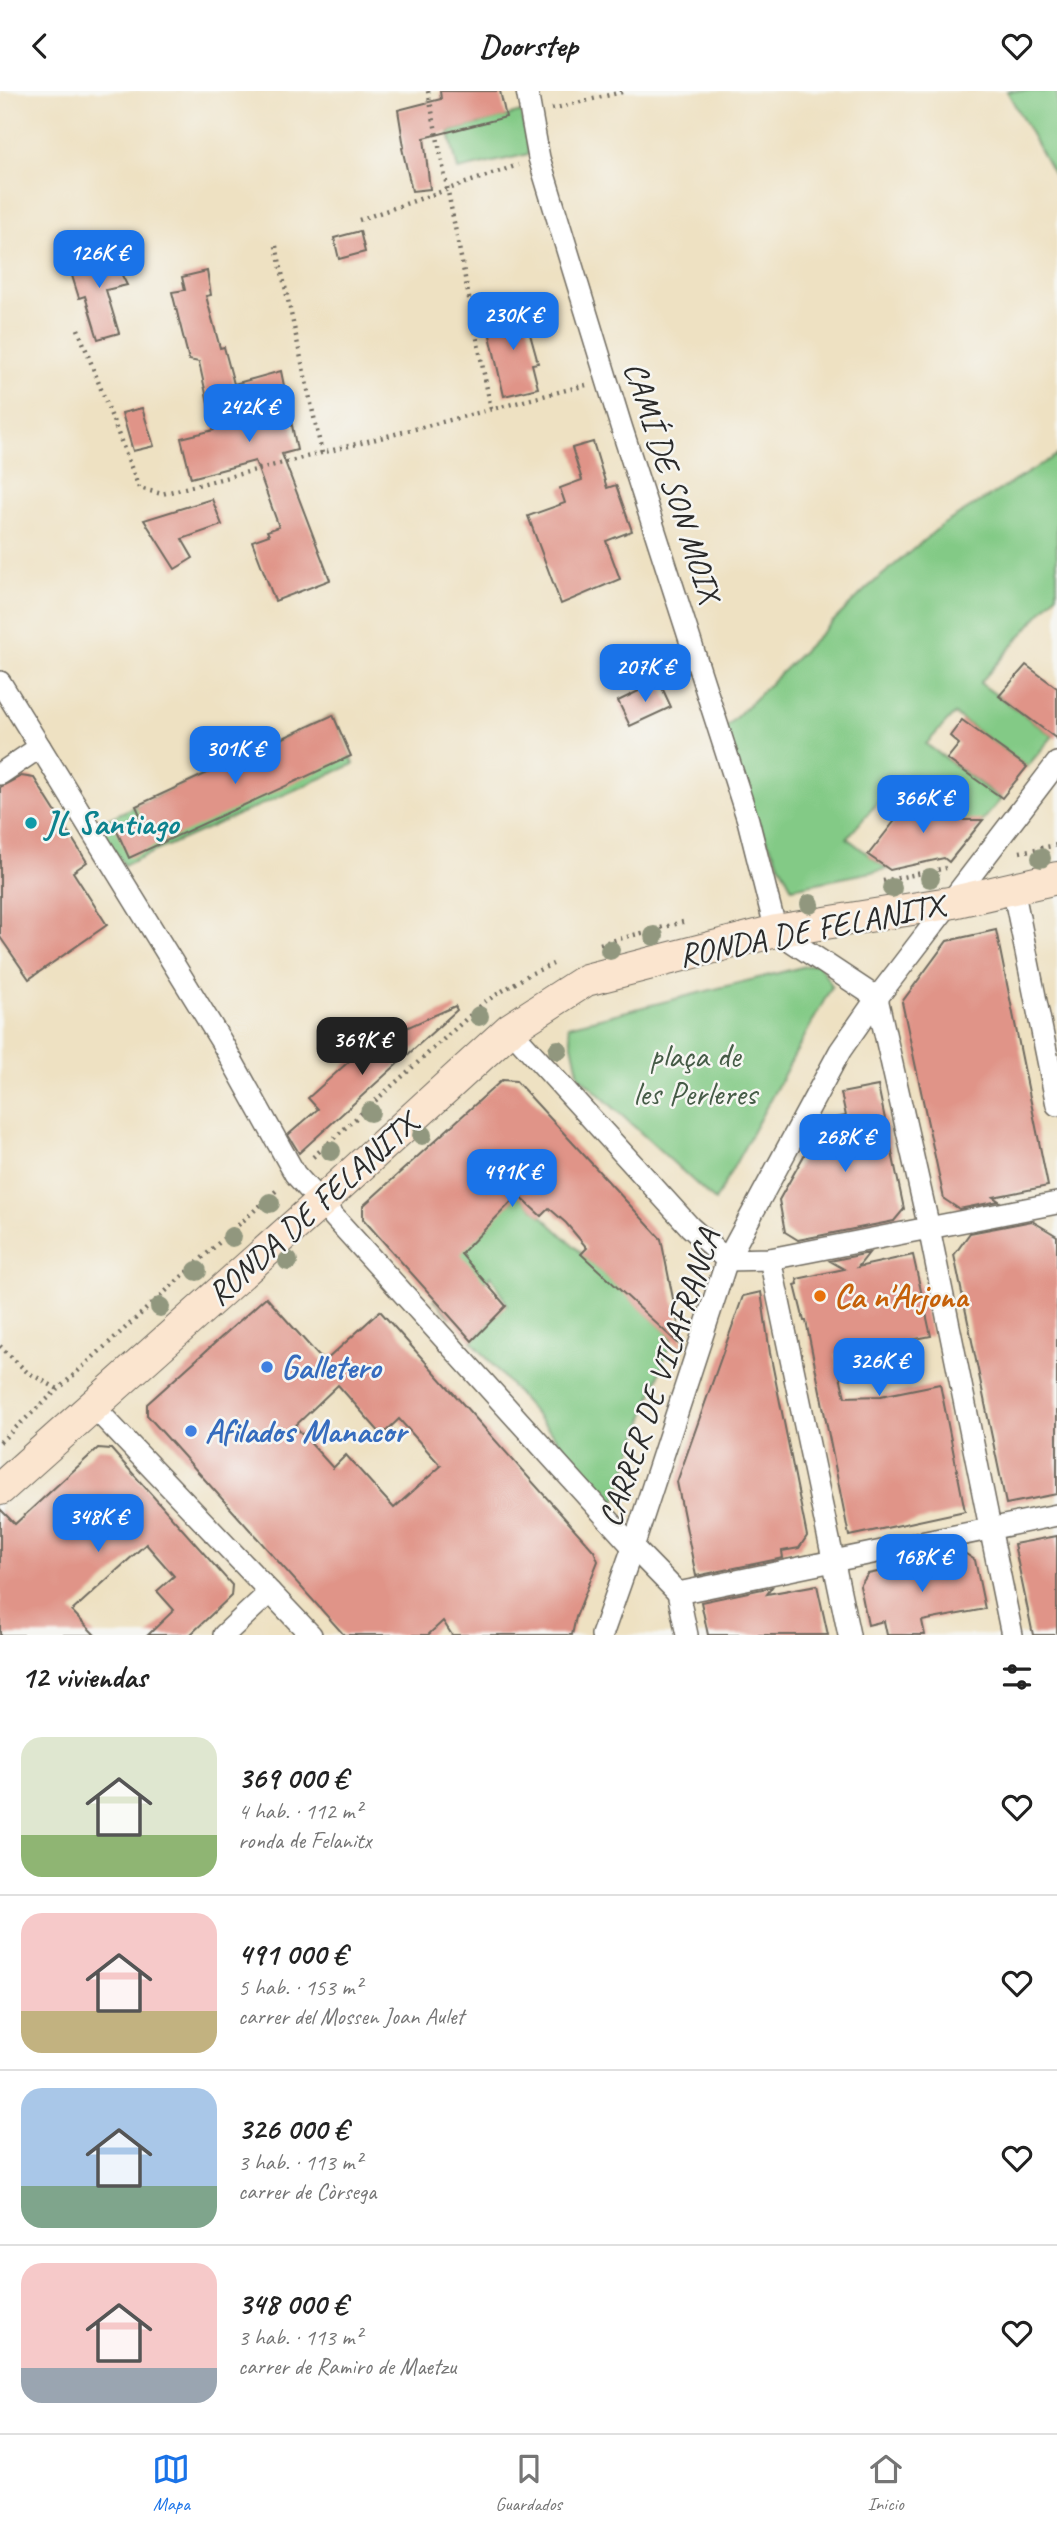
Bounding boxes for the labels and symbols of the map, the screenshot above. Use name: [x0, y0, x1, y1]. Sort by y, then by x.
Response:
pin: 126K €: [42, 231, 156, 290]
pin: 230K €: [456, 293, 570, 352]
street label: CAMÍ DE SON MOIX: [614, 356, 732, 610]
pin: 242K €: [192, 385, 306, 444]
pin: 207K €: [588, 645, 702, 704]
pin: 301K €: [178, 727, 292, 786]
pin: 366K €: [866, 775, 980, 835]
place label: JL Santiago: [43, 802, 180, 844]
marker: JL Santiago: [23, 815, 39, 831]
street label: RONDA DE FELANITX: [675, 883, 952, 976]
pin: 369K €: [305, 1017, 419, 1077]
park label: plaça de les Perleres: [633, 1035, 760, 1115]
street label: RONDA DE FELANITX: [198, 1100, 429, 1315]
pin: 268K €: [788, 1115, 902, 1174]
pin: 491K €: [455, 1149, 569, 1209]
street label: CARRER DE VILAFRANCA: [588, 1223, 730, 1532]
place label: Ca n'Arjona: [834, 1275, 970, 1317]
marker: Ca n'Arjona: [812, 1288, 828, 1304]
pin: 326K €: [822, 1339, 936, 1398]
place label: Galletero: [281, 1346, 383, 1388]
marker: Galletero: [259, 1359, 275, 1375]
place label: Afilados Manacor: [205, 1410, 409, 1452]
marker: Afilados Manacor: [183, 1423, 199, 1439]
pin: 348K €: [41, 1495, 155, 1554]
pin: 168K €: [865, 1535, 979, 1594]

